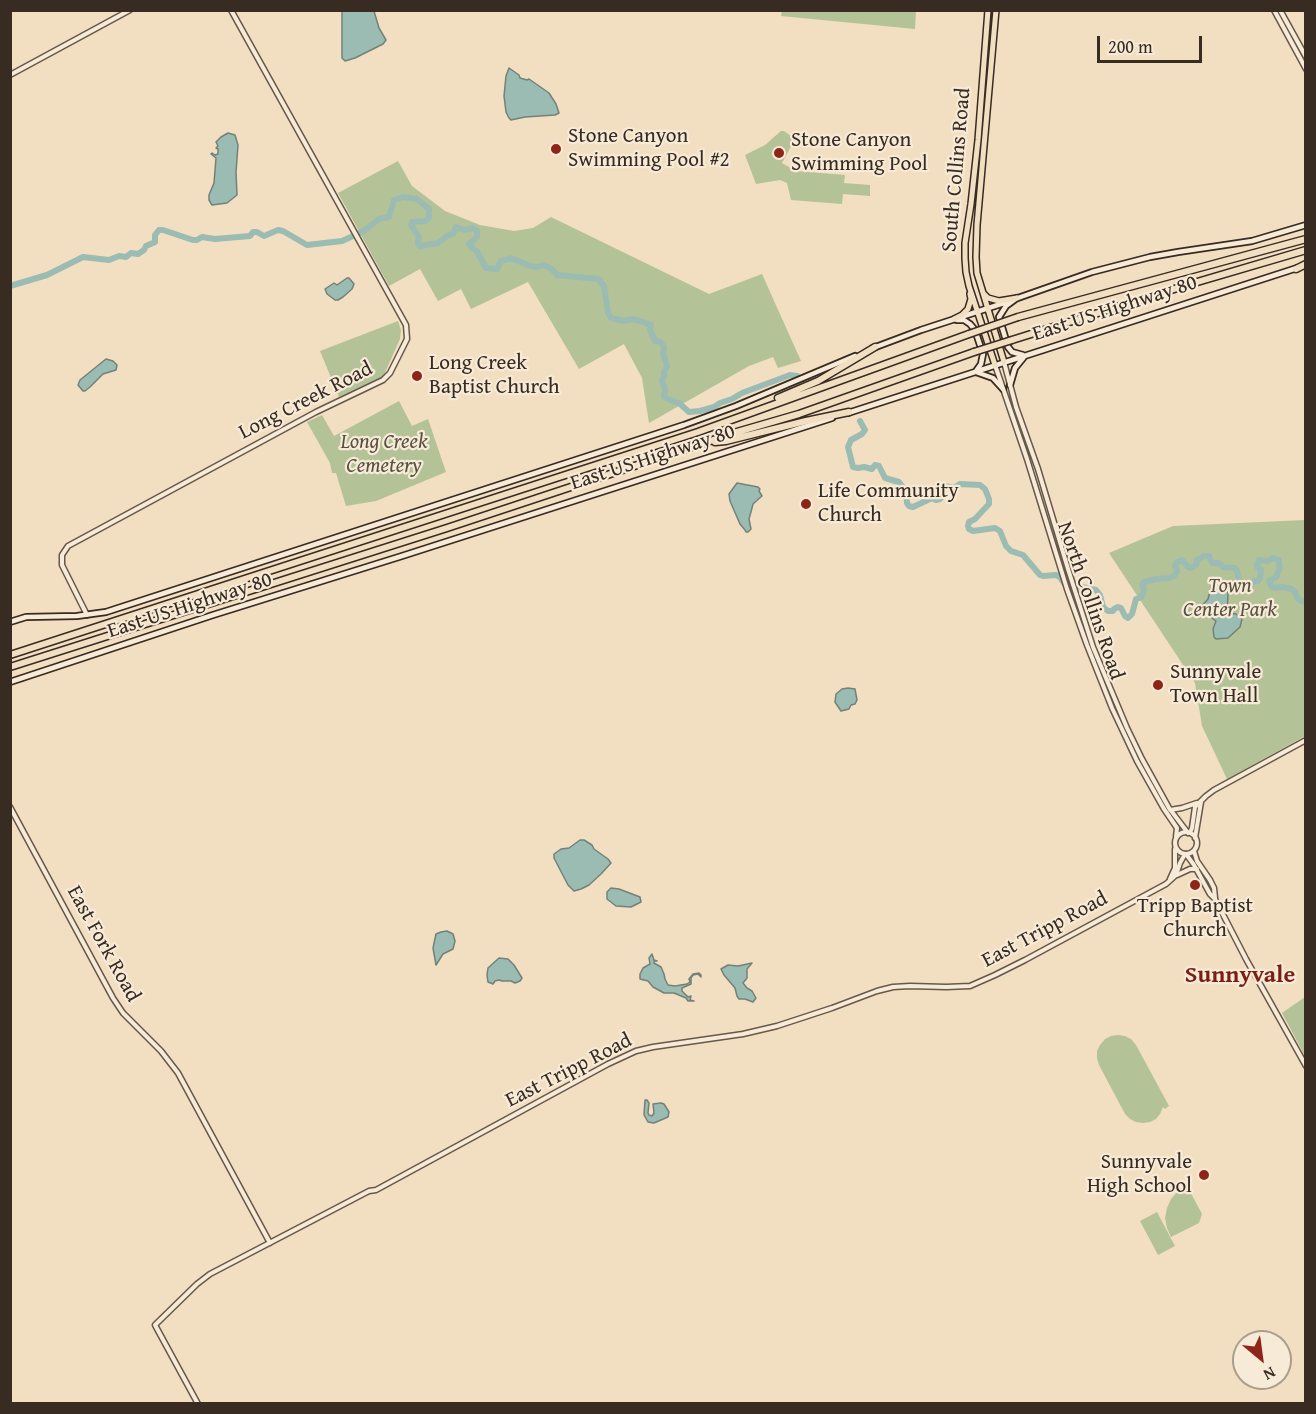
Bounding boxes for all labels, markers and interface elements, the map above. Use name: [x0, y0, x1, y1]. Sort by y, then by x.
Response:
scale bar: [1100, 24, 1205, 62]
text: 200 m: [1108, 33, 1153, 60]
street label: South Collins Road: [937, 87, 977, 253]
place label: Stone Canyon Swimming Pool #2: [568, 124, 730, 174]
place label: Stone Canyon Swimming Pool: [791, 128, 928, 178]
marker: Stone Canyon Swimming Pool #2: [549, 142, 563, 156]
marker: Stone Canyon Swimming Pool: [772, 146, 786, 160]
street label: East US Highway 80: [1030, 271, 1200, 347]
place label: Long Creek Baptist Church: [429, 351, 560, 401]
street label: Long Creek Road: [235, 357, 377, 445]
marker: Long Creek Baptist Church: [410, 369, 424, 383]
street label: East US Highway 80: [568, 420, 738, 496]
park label: Long Creek Cemetery: [340, 430, 428, 480]
place label: Life Community Church: [818, 479, 959, 529]
marker: Life Community Church: [799, 497, 813, 511]
street label: North Collins Road: [1051, 519, 1129, 683]
street label: East US Highway 80: [105, 568, 275, 644]
park label: Town Center Park: [1183, 574, 1277, 624]
place label: Sunnyvale Town Hall: [1170, 660, 1261, 710]
marker: Sunnyvale Town Hall: [1151, 678, 1165, 692]
marker: Tripp Baptist Church: [1188, 878, 1202, 892]
street label: East Fork Road: [61, 882, 145, 1006]
street label: East Tripp Road: [978, 886, 1112, 974]
place label: Tripp Baptist Church: [1137, 894, 1253, 944]
district label: Sunnyvale: [1185, 962, 1295, 990]
street label: East Tripp Road: [502, 1028, 636, 1114]
place label: Sunnyvale High School: [1087, 1150, 1192, 1200]
marker: Sunnyvale High School: [1197, 1168, 1211, 1182]
north arrow: [1232, 1330, 1292, 1390]
text: N: [1259, 1361, 1280, 1387]

